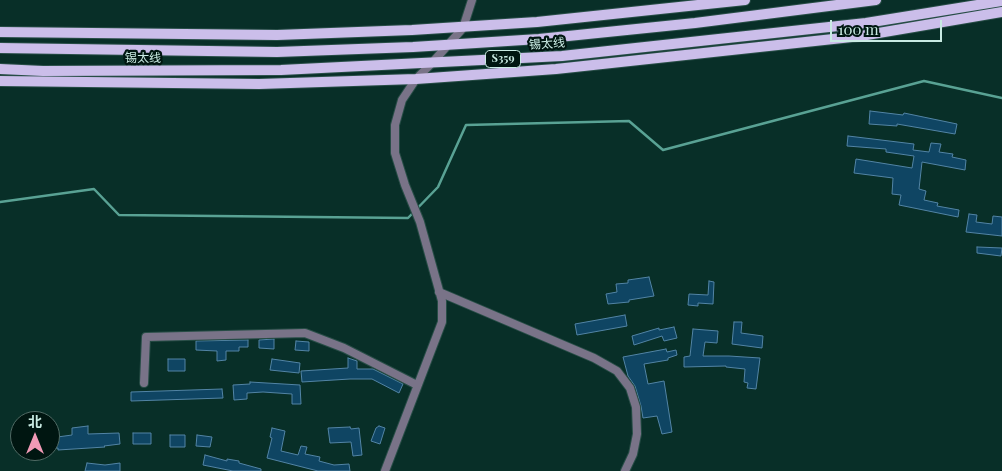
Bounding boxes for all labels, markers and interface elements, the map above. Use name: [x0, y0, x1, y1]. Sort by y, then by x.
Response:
scale bar: [832, 10, 944, 42]
text: 100 m: [838, 19, 879, 39]
street label: 锡太线: [529, 36, 565, 52]
street label: 锡太线: [125, 51, 161, 65]
road number: S359: [486, 51, 520, 68]
north arrow: [10, 411, 60, 461]
text: 北: [28, 412, 42, 431]

